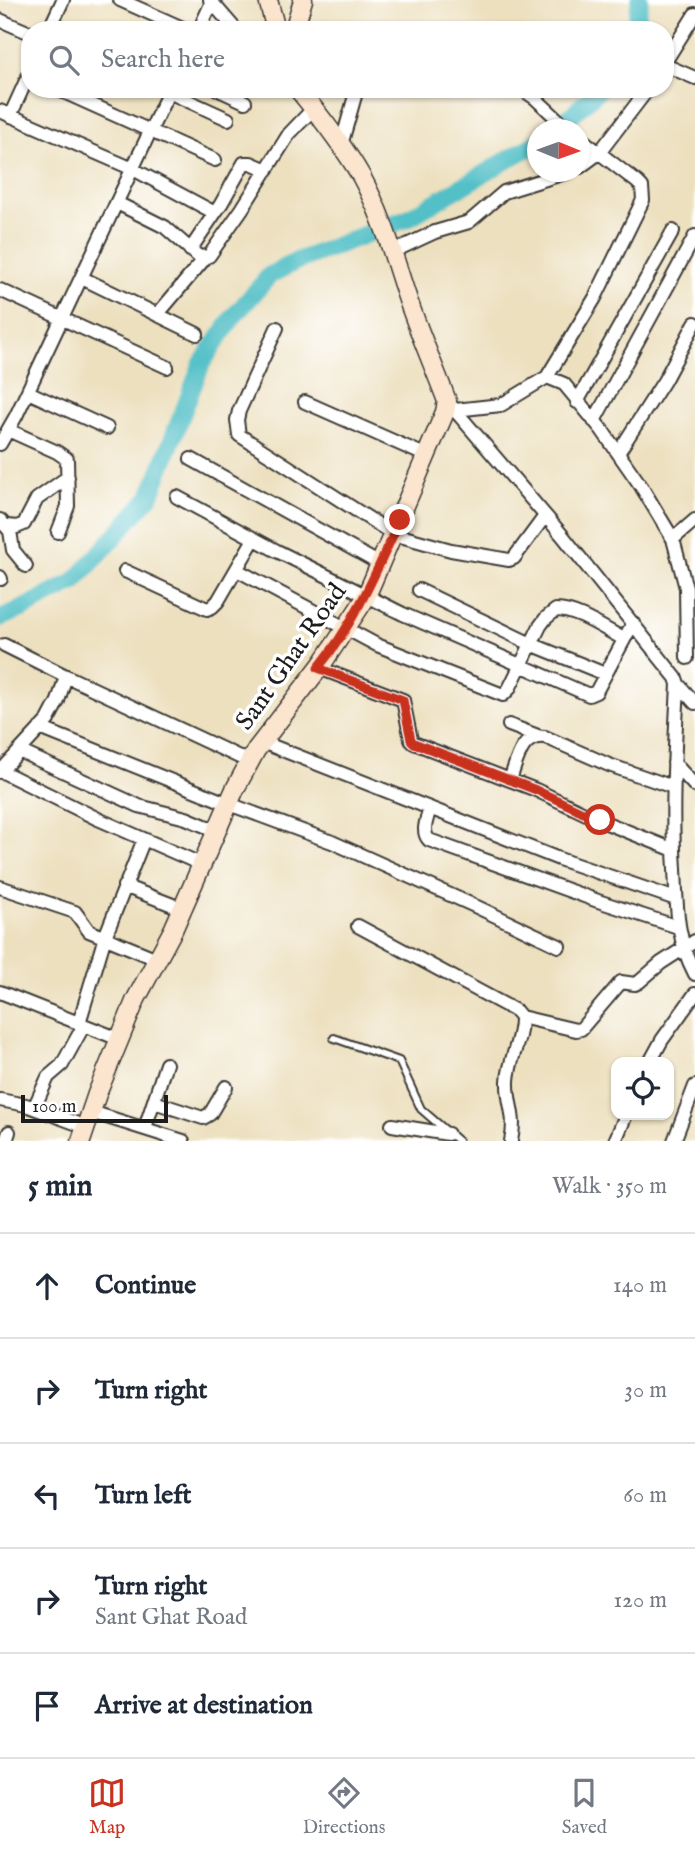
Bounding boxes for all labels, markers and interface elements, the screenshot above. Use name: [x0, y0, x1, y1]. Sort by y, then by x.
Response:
search box: [21, 21, 674, 98]
icon: search: [45, 41, 83, 79]
text: Search here: [101, 43, 225, 76]
north arrow: [527, 119, 590, 182]
route end: [384, 504, 415, 535]
street label: Sant Ghat Road: [228, 577, 354, 737]
route start: [584, 804, 615, 835]
map controls: [611, 1057, 674, 1120]
button: locate: [611, 1057, 674, 1120]
scale bar: [21, 1092, 168, 1124]
text: 100 m: [32, 1095, 76, 1119]
text: 5 min: [28, 1168, 93, 1206]
text: Walk · 350 m: [552, 1172, 667, 1201]
icon: ahead: [28, 1267, 66, 1305]
text: Continue: [95, 1269, 196, 1302]
text: 140 m: [613, 1271, 667, 1300]
icon: right: [28, 1372, 66, 1410]
text: Turn right: [95, 1374, 208, 1407]
text: 30 m: [624, 1376, 667, 1405]
icon: left: [28, 1477, 66, 1515]
text: Turn left: [95, 1479, 192, 1512]
text: 60 m: [623, 1481, 667, 1510]
text: Turn right: [95, 1570, 208, 1603]
icon: right: [28, 1582, 66, 1620]
text: 120 m: [614, 1586, 667, 1615]
text: Sant Ghat Road: [95, 1603, 247, 1632]
icon: arrive: [28, 1687, 66, 1725]
text: Arrive at destination: [95, 1689, 313, 1722]
tab: Map: [88, 1774, 126, 1840]
tab: Directions: [303, 1774, 385, 1840]
tab: Saved: [562, 1774, 607, 1840]

